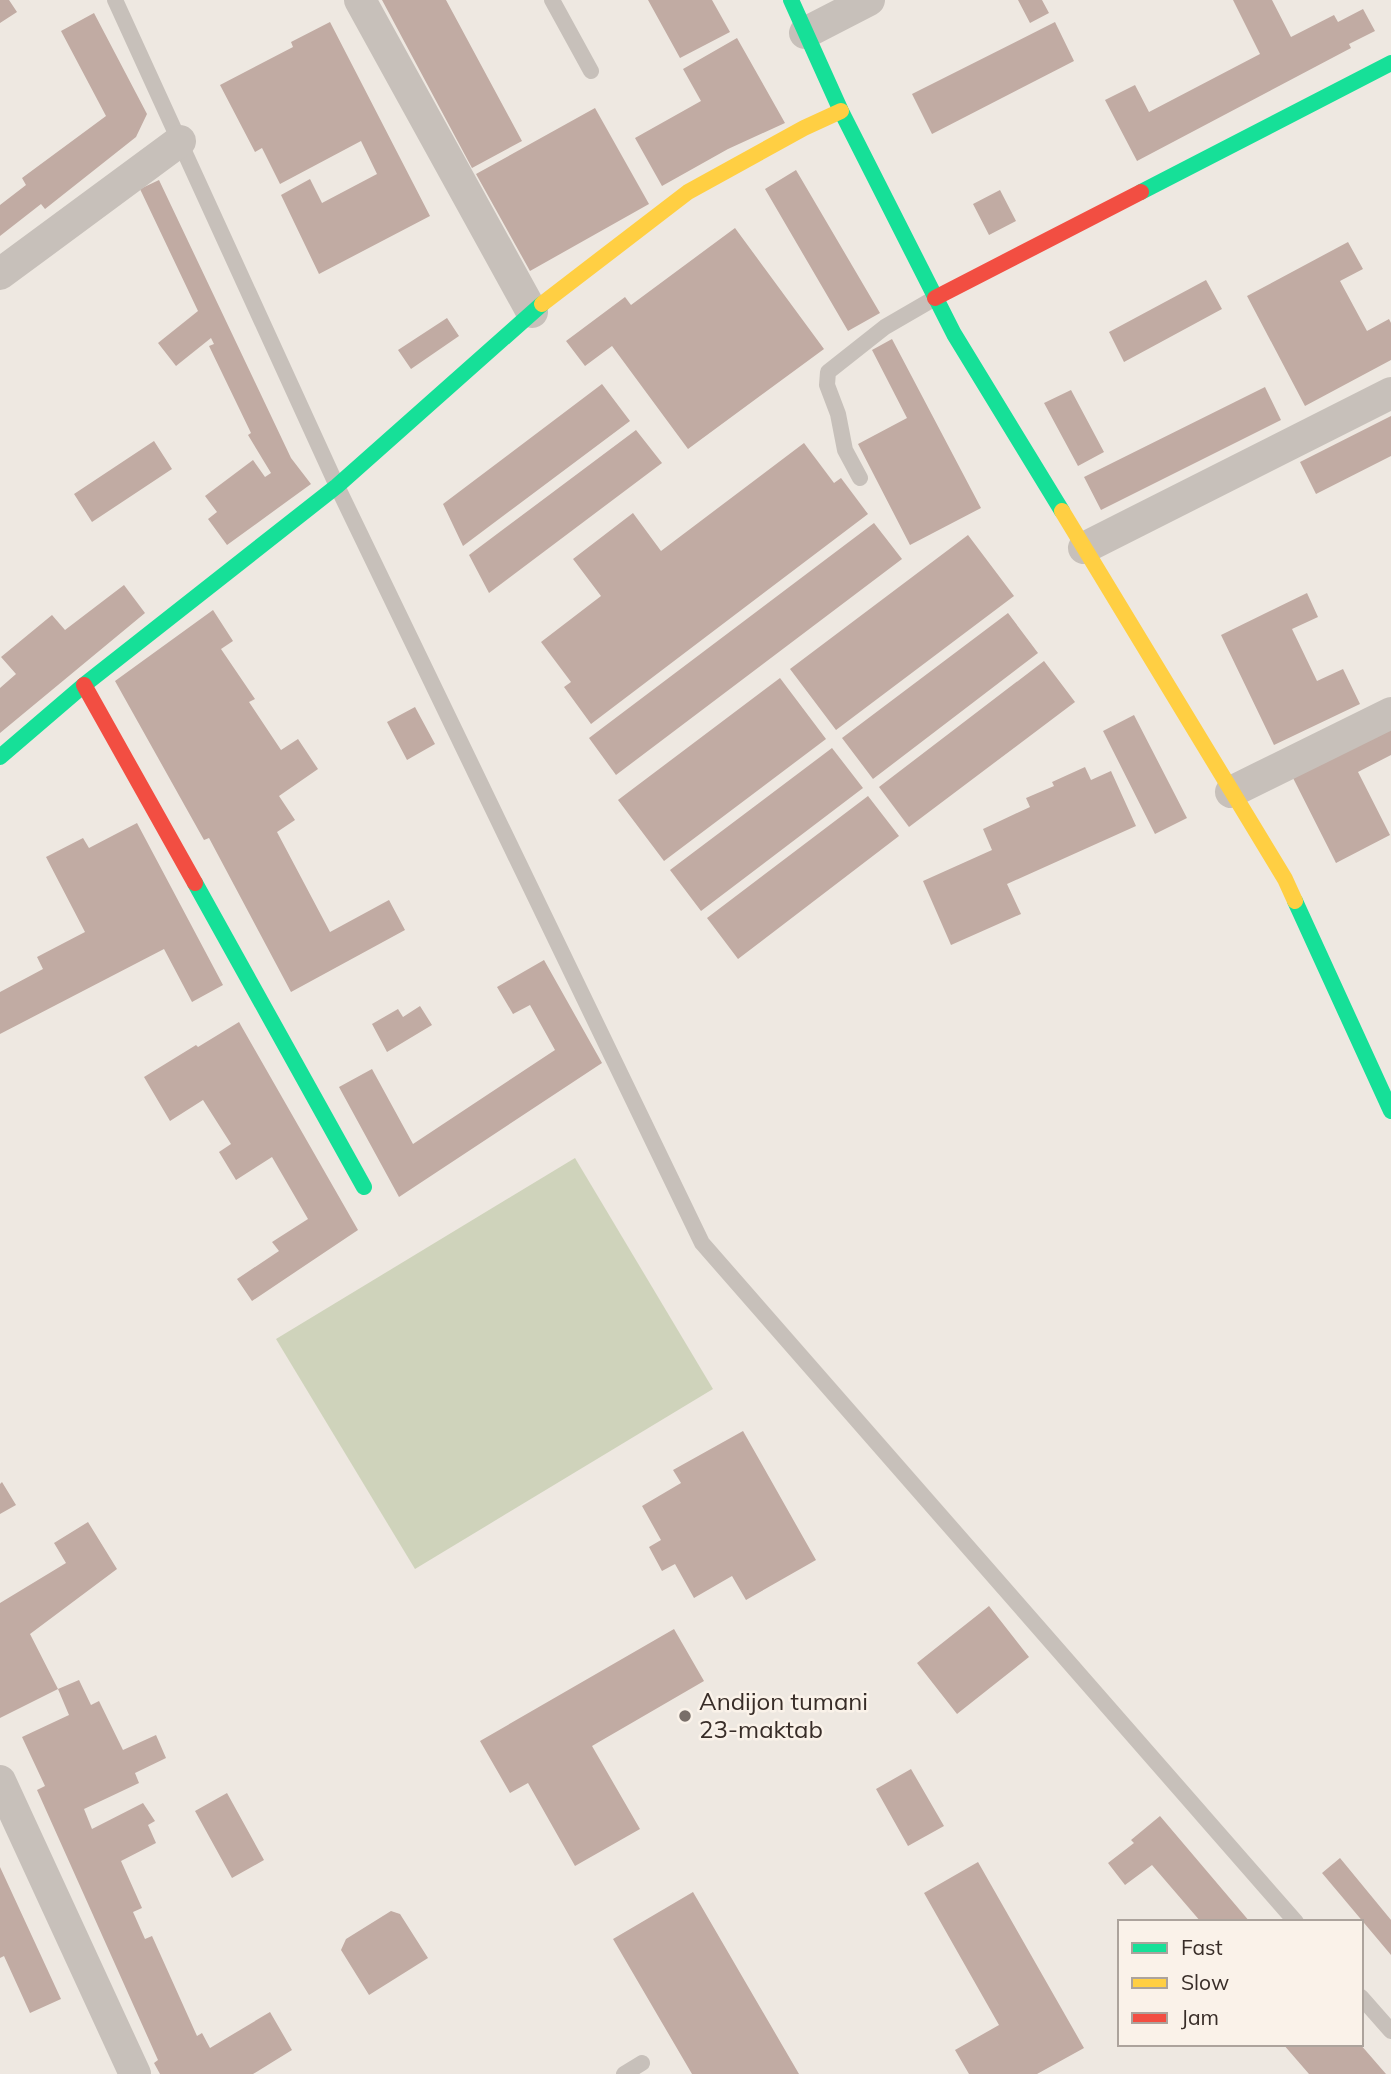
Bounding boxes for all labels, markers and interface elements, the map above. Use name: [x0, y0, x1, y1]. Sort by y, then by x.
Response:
place label: Andijon tumani 23-maktab: [699, 1686, 868, 1744]
marker: Andijon tumani 23-maktab: [677, 1708, 693, 1724]
legend: [1118, 1920, 1363, 2046]
text: Fast: [1181, 1934, 1223, 1960]
text: Slow: [1181, 1969, 1229, 1995]
text: Jam: [1181, 2004, 1219, 2030]

